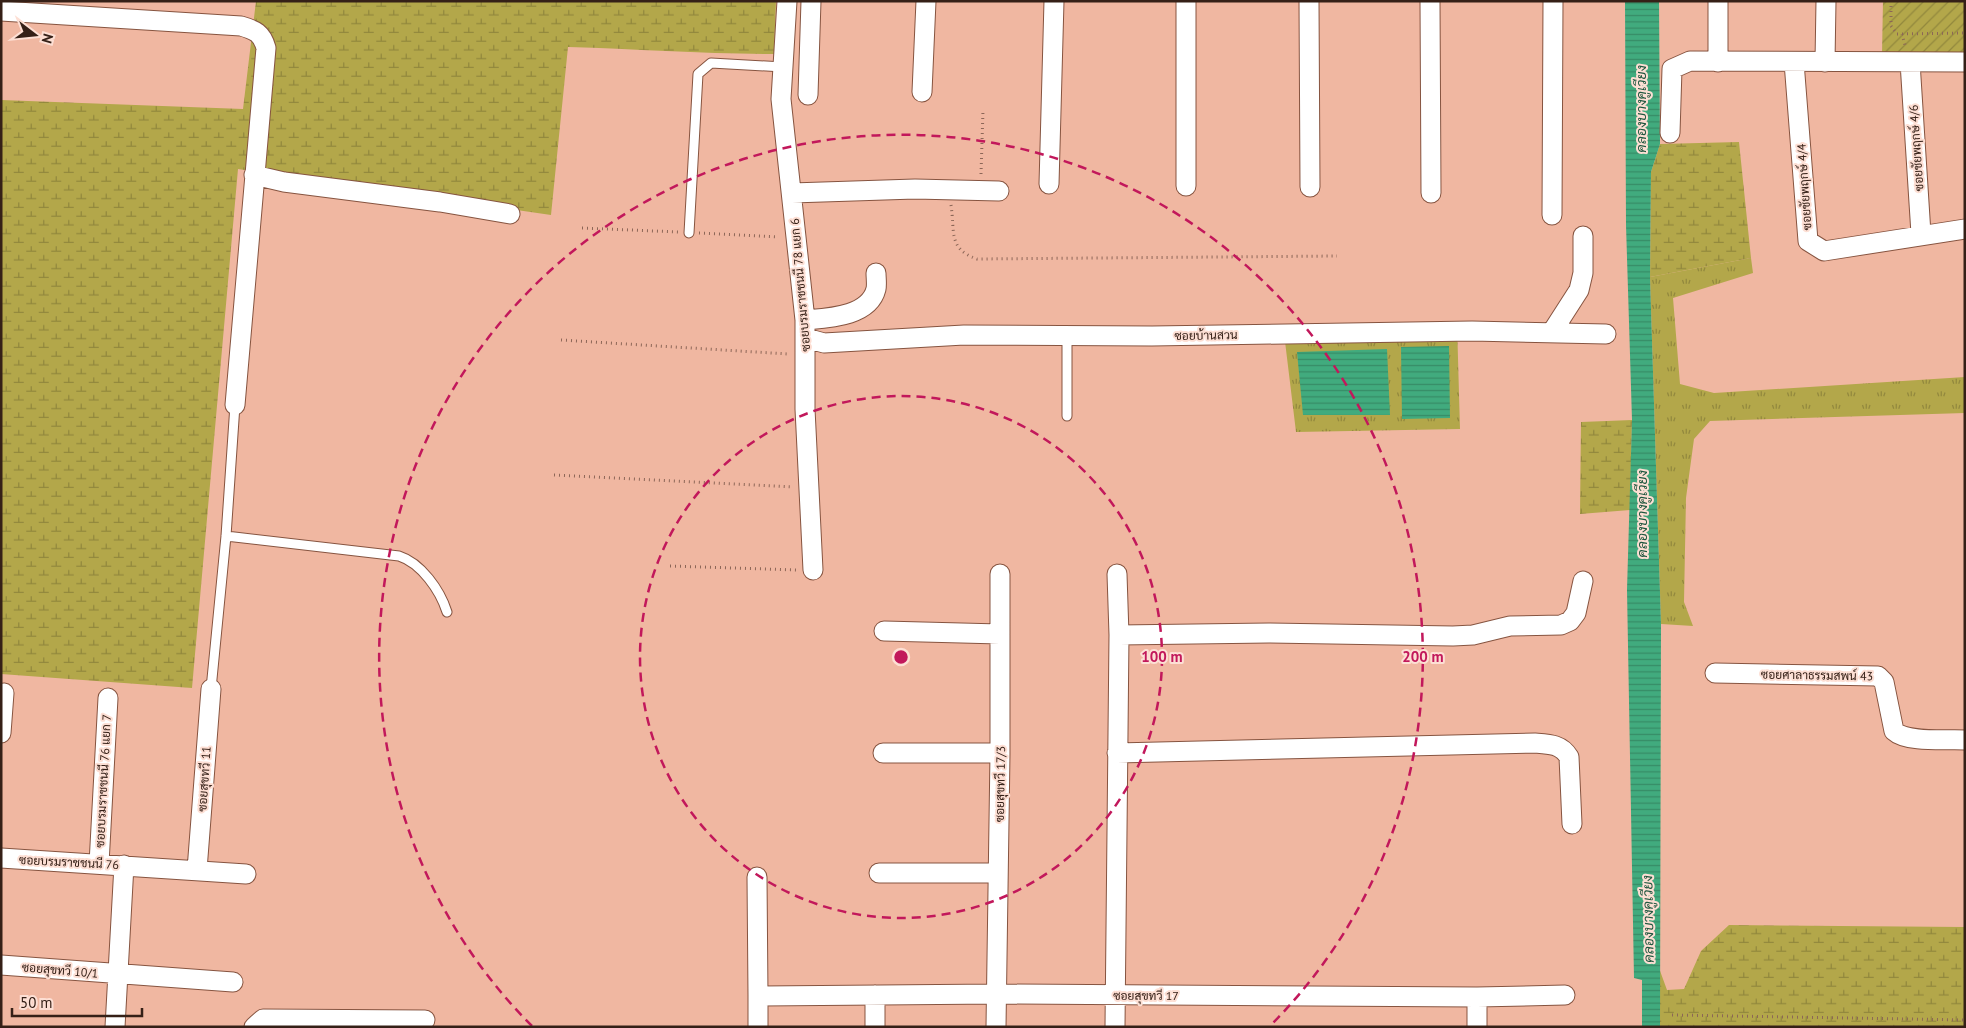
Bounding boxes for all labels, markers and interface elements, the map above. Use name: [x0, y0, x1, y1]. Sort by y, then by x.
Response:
north arrow: [10, 10, 60, 60]
text: N: [38, 32, 57, 45]
water label: คลองบางคูเวียง: [1632, 65, 1651, 153]
street label: ซอยชัยพฤกษ์ 4/6: [1905, 104, 1927, 192]
street label: ซอยชัยพฤกษ์ 4/4: [1793, 143, 1815, 231]
street label: ซอยบรมราชชนนี 78 แยก 6: [787, 218, 813, 352]
street label: ซอยบ้านสวน: [1174, 327, 1238, 343]
water label: คลองบางคูเวียง: [1633, 470, 1652, 558]
text: 100 m: [1141, 647, 1183, 666]
text: 200 m: [1402, 647, 1444, 666]
centre of rings: [892, 648, 910, 666]
street label: ซอยศาลาธรรมสพน์ 43: [1761, 667, 1873, 683]
street label: ซอยบรมราชชนนี 76 แยก 7: [92, 714, 114, 848]
street label: ซอยสุขทวี 11: [194, 746, 216, 812]
street label: ซอยสุขทวี 17/3: [992, 746, 1010, 822]
street label: ซอยบรมราชชนนี 76: [19, 852, 119, 872]
water label: คลองบางคูเวียง: [1638, 875, 1659, 963]
street label: ซอยสุขทวี 10/1: [21, 959, 99, 983]
scale bar: [12, 986, 142, 1018]
street label: ซอยสุขทวี 17: [1113, 988, 1179, 1005]
text: 50 m: [20, 993, 53, 1012]

